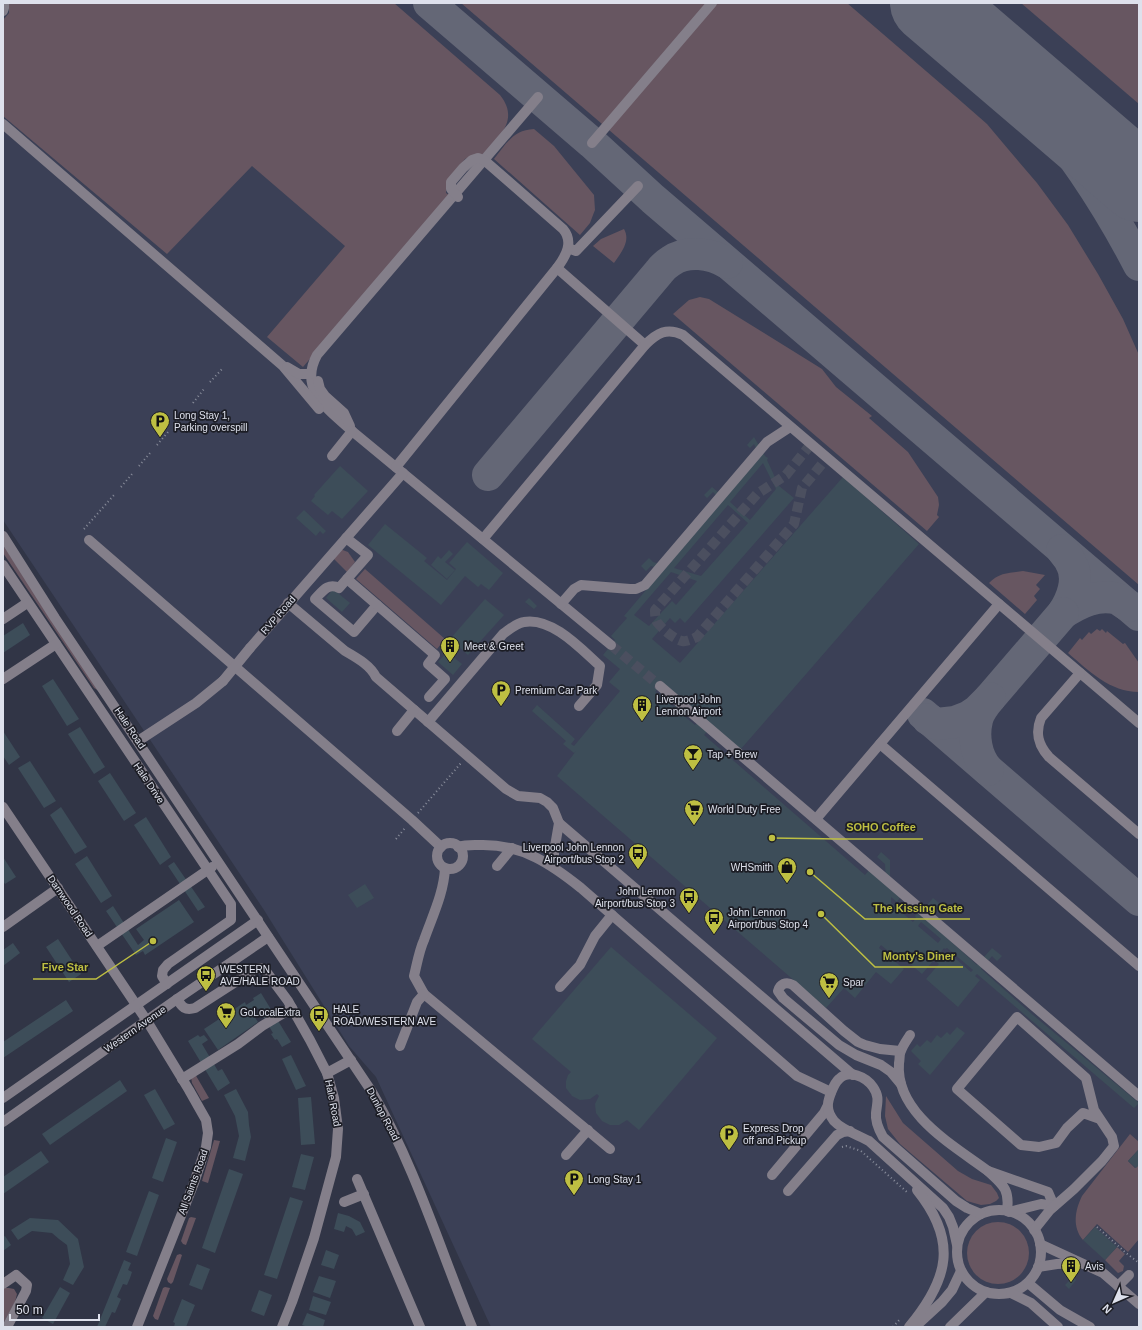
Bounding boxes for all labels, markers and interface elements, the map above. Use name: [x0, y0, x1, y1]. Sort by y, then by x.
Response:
parking icon: Long Stay 1, Parking overspill: [149, 410, 171, 438]
place label: Long Stay 1, Parking overspill: [174, 410, 247, 433]
street label: RVP Road: [258, 594, 298, 636]
building icon: Meet & Greet: [439, 635, 461, 663]
place label: Meet & Greet: [464, 641, 524, 652]
parking icon: Premium Car Park: [490, 679, 512, 707]
place label: Premium Car Park: [515, 685, 598, 696]
building icon: Liverpool John Lennon Airport: [631, 694, 653, 722]
place label: Liverpool John Lennon Airport: [656, 694, 721, 717]
street label: Hale Road: [112, 705, 148, 751]
bar icon: Tap + Brew: [682, 743, 704, 771]
place label: Tap + Brew: [707, 749, 758, 760]
street label: Hale Drive: [131, 761, 167, 806]
supermarket icon: World Duty Free: [683, 798, 705, 826]
place label: World Duty Free: [708, 804, 781, 815]
callout: SOHO Coffee: [838, 816, 923, 839]
text: SOHO Coffee: [846, 821, 916, 833]
place label: Liverpool John Lennon Airport/bus Stop 2: [523, 842, 624, 865]
bus stop icon: Liverpool John Lennon Airport/bus Stop 2: [627, 842, 649, 870]
shop icon: WHSmith: [776, 856, 798, 884]
place label: WHSmith: [731, 862, 773, 873]
street label: Damwood Road: [45, 873, 95, 939]
place label: John Lennon Airport/bus Stop 3: [595, 886, 675, 909]
bus stop icon: John Lennon Airport/bus Stop 3: [678, 886, 700, 914]
callout: The Kissing Gate: [865, 896, 970, 919]
text: The Kissing Gate: [873, 902, 963, 914]
bus stop icon: John Lennon Airport/bus Stop 4: [703, 907, 725, 935]
place label: John Lennon Airport/bus Stop 4: [728, 907, 808, 930]
callout: Monty's Diner: [875, 944, 963, 967]
text: Monty's Diner: [883, 950, 956, 962]
callout: Five Star: [33, 956, 96, 979]
text: Five Star: [42, 961, 89, 973]
bus stop icon: WESTERN AVE/HALE ROAD: [195, 964, 217, 992]
place label: WESTERN AVE/HALE ROAD: [220, 964, 300, 987]
supermarket icon: Spar: [818, 971, 840, 999]
place label: Spar: [843, 977, 865, 988]
supermarket icon: GoLocalExtra: [215, 1001, 237, 1029]
street label: Western Avenue: [102, 1003, 168, 1054]
bus stop icon: HALE ROAD/WESTERN AVE: [308, 1004, 330, 1032]
place label: HALE ROAD/WESTERN AVE: [333, 1004, 436, 1027]
place label: GoLocalExtra: [240, 1007, 301, 1018]
street label: Hale Road: [323, 1079, 343, 1127]
street label: Dunlop Road: [364, 1086, 402, 1142]
parking icon: Express Drop off and Pickup: [718, 1123, 740, 1151]
place label: Express Drop off and Pickup: [743, 1123, 807, 1146]
street label: All Saints Road: [176, 1148, 210, 1216]
parking icon: Long Stay 1: [563, 1168, 585, 1196]
place label: Long Stay 1: [588, 1174, 642, 1185]
building icon: Avis: [1060, 1255, 1082, 1283]
place label: Avis: [1085, 1261, 1104, 1272]
north arrow: [1094, 1282, 1134, 1322]
scale bar: [10, 1296, 99, 1322]
text: N: [1100, 1302, 1114, 1316]
text: 50 m: [16, 1303, 43, 1317]

